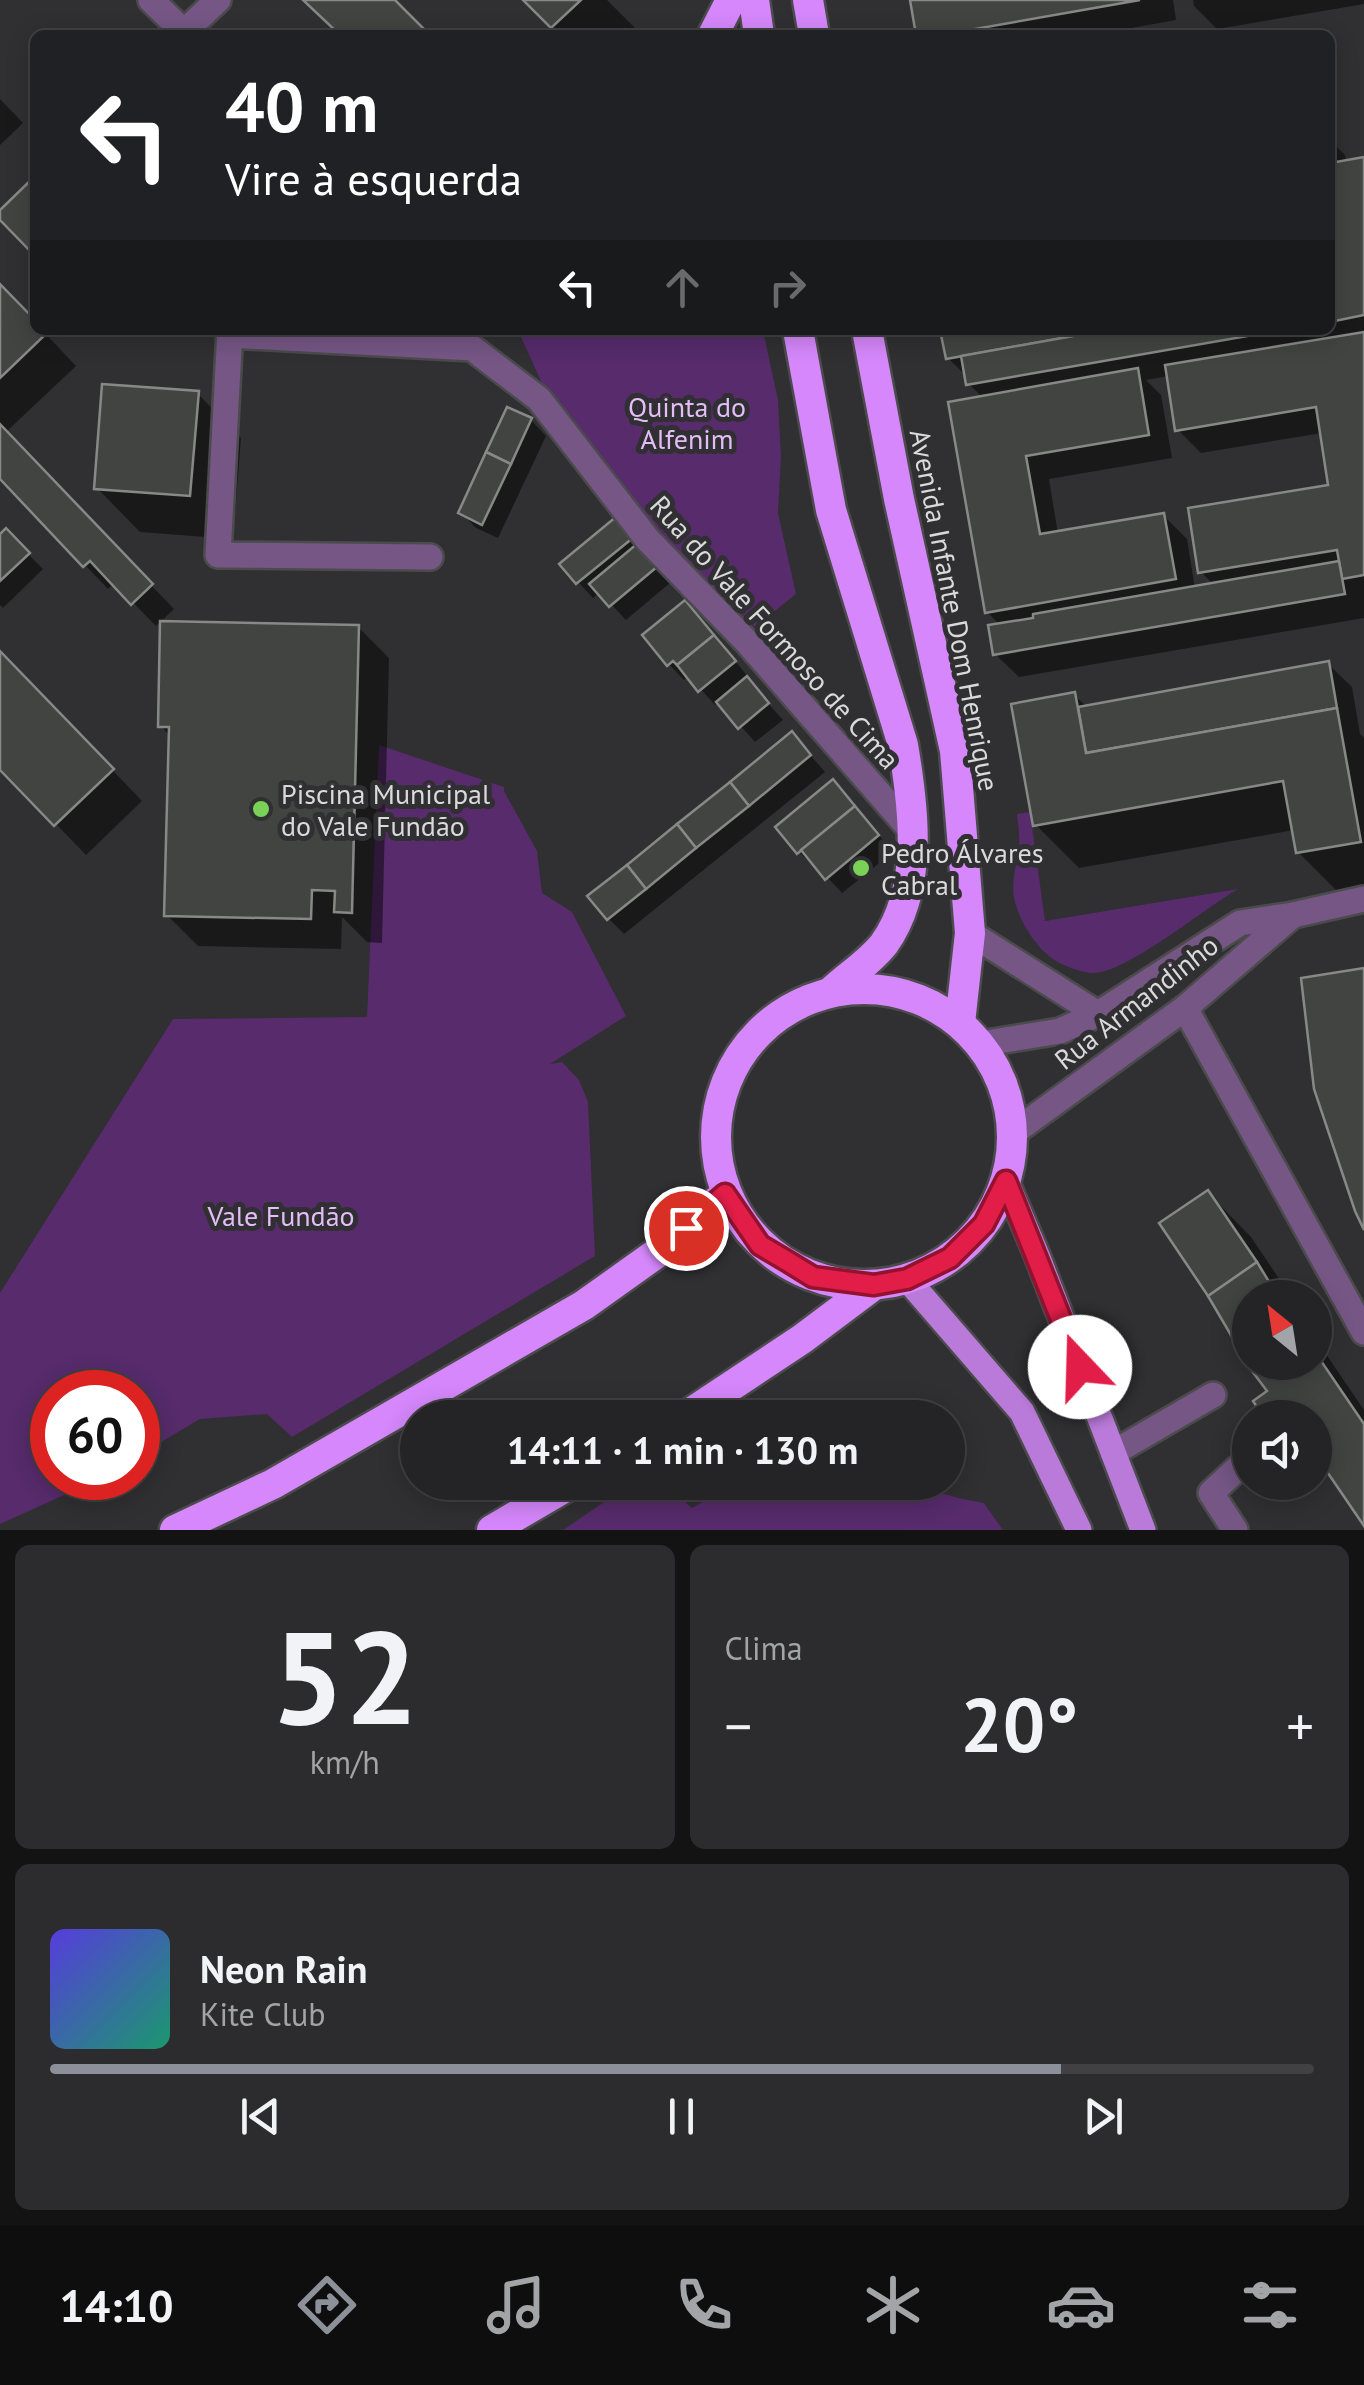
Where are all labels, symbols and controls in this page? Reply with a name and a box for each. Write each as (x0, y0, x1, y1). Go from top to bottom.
text: 40 m (225, 61, 378, 151)
icon: left (60, 70, 190, 200)
text: Vire à esquerda (225, 149, 522, 207)
icon: left (550, 260, 605, 315)
icon: ahead (655, 260, 710, 315)
icon: right (760, 260, 815, 315)
park label: Quinta do Alfenim (628, 388, 746, 457)
street label: Avenida Infante Dom Henrique (902, 426, 1008, 794)
street label: Rua do Vale Formoso de Cima (642, 487, 908, 777)
place label: Piscina Municipal do Vale Fundão (281, 775, 490, 844)
marker: Piscina Municipal do Vale Fundão (250, 798, 272, 820)
place label: Pedro Álvares Cabral (881, 834, 1044, 903)
marker: Pedro Álvares Cabral (850, 857, 872, 879)
street label: Rua Armandinho (1047, 926, 1225, 1078)
pin (644, 1186, 729, 1271)
park label: Vale Fundão (206, 1197, 355, 1234)
icon: arrive (659, 1201, 714, 1256)
north arrow (1232, 1280, 1332, 1380)
map controls (1232, 1280, 1332, 1500)
position arrow (1028, 1315, 1132, 1419)
speed limit sign: 60 (30, 1370, 160, 1500)
button: sound (1232, 1400, 1332, 1500)
text: 14:11 · 1 min · 130 m (507, 1425, 858, 1474)
text: 52 (271, 1592, 418, 1760)
text: Clima (725, 1627, 803, 1669)
text: 20° (960, 1676, 1078, 1773)
text: − (725, 1690, 752, 1761)
text: + (1286, 1690, 1314, 1761)
text: km/h (310, 1741, 380, 1783)
text: Neon Rain (200, 1944, 367, 1993)
text: Kite Club (200, 1993, 326, 2035)
icon: previous (233, 2089, 288, 2144)
icon: pause (654, 2089, 709, 2144)
icon: next (1076, 2089, 1131, 2144)
icon: directions (292, 2270, 362, 2340)
icon: music (481, 2270, 551, 2340)
icon: phone (669, 2270, 739, 2340)
icon: climate (858, 2270, 928, 2340)
icon: car (1046, 2270, 1116, 2340)
icon: filters (1235, 2270, 1305, 2340)
text: 14:10 (59, 2276, 173, 2334)

